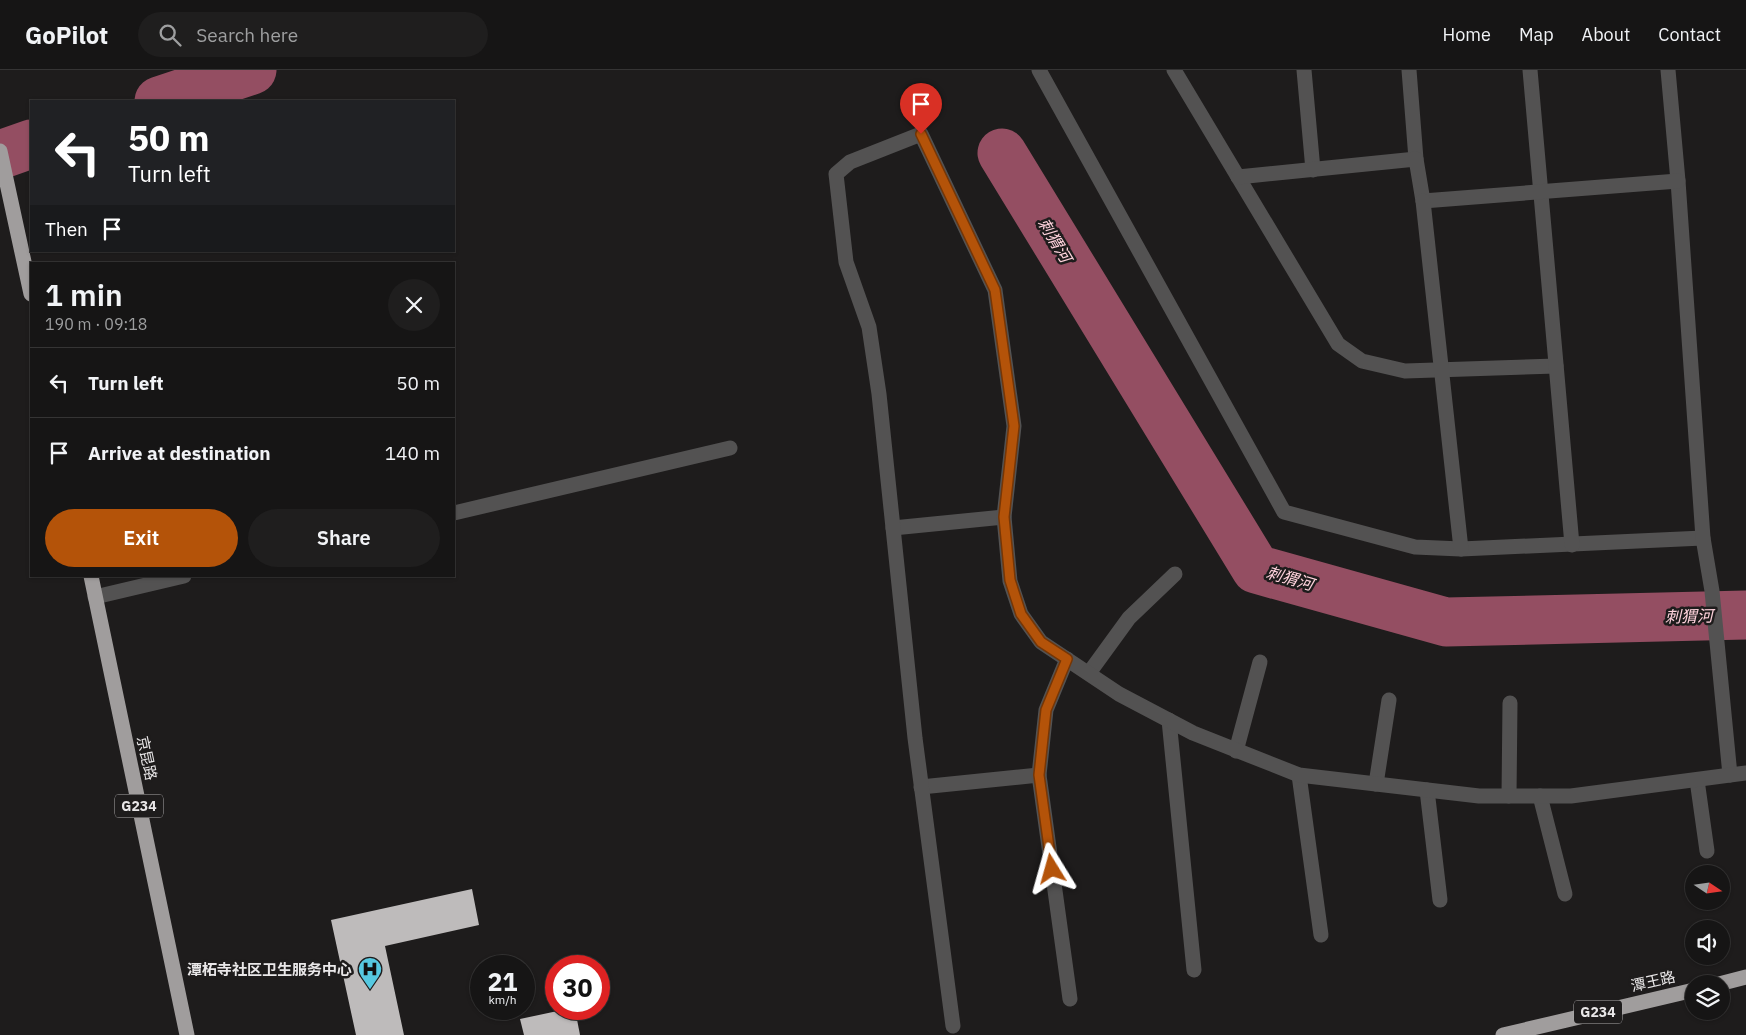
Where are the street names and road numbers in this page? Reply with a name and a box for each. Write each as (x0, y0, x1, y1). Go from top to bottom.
street label: 京昆路 (133, 734, 161, 782)
road number: G234 (115, 794, 163, 818)
street label: 潭王路 (1629, 967, 1677, 995)
road number: G234 (1574, 1000, 1622, 1024)

